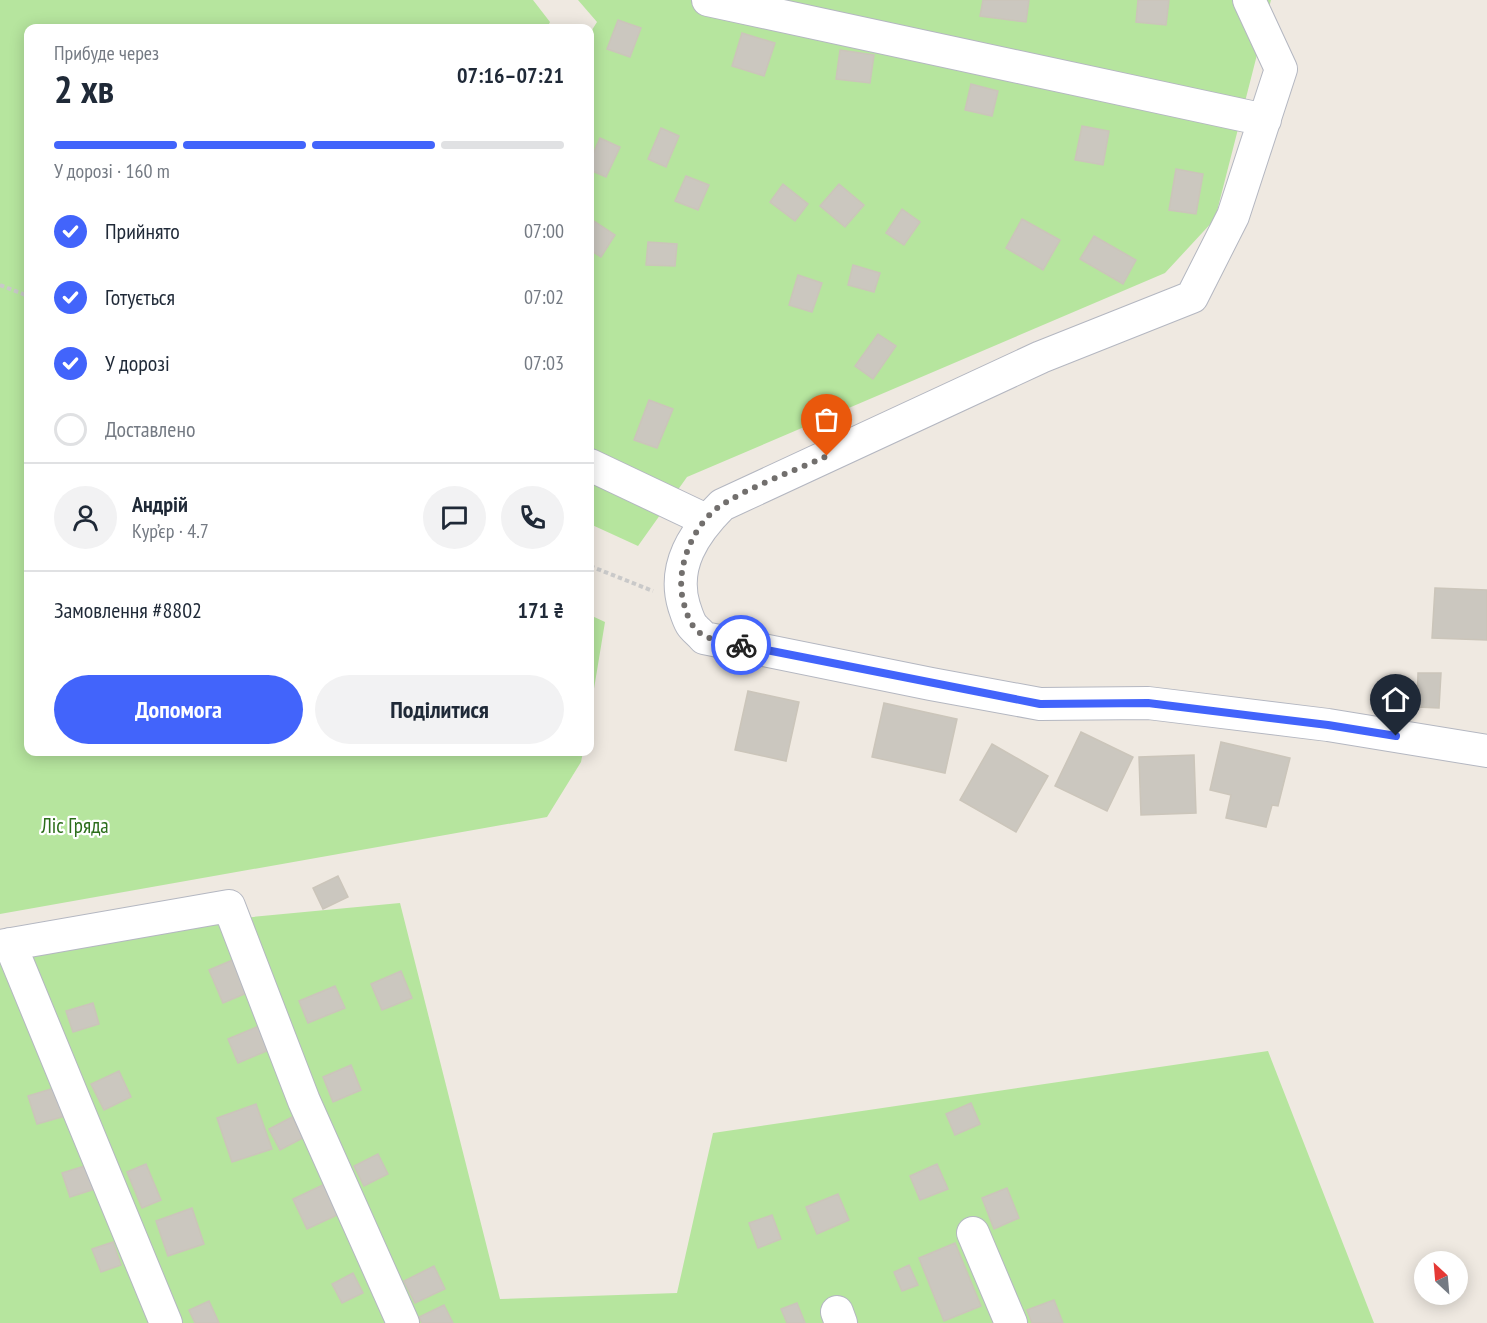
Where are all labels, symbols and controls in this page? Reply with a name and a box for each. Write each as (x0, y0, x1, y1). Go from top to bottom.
text: Прибуде через (54, 40, 159, 66)
text: 07:16–07:21 (457, 61, 564, 89)
text: 2 хв (54, 63, 114, 114)
text: У дорозі · 160 m (54, 158, 170, 184)
icon: check (54, 215, 87, 248)
text: Прийнято (105, 217, 180, 245)
text: 07:00 (524, 218, 564, 244)
icon: check (54, 281, 87, 314)
text: Готується (105, 283, 175, 311)
text: 07:02 (524, 284, 564, 310)
icon: check (54, 347, 87, 380)
text: У дорозі (105, 349, 170, 377)
text: 07:03 (524, 350, 564, 376)
pin (801, 394, 852, 456)
icon: bag (810, 403, 843, 436)
text: Доставлено (105, 415, 195, 443)
button: person (54, 486, 117, 549)
button: chat (423, 486, 486, 549)
button: phone (501, 486, 564, 549)
text: Андрій (132, 490, 188, 518)
text: Кур’єр · 4.7 (132, 518, 209, 544)
text: Замовлення #8802 (54, 596, 202, 624)
text: 171 ₴ (517, 596, 564, 624)
courier (711, 615, 771, 675)
icon: bike (725, 629, 758, 662)
pin (1370, 674, 1421, 736)
button: Допомога (54, 675, 303, 744)
button: Поділитися (315, 675, 564, 744)
icon: home (1379, 683, 1412, 716)
park label: Ліс Гряда (40, 812, 109, 839)
north arrow (1414, 1251, 1468, 1305)
map controls (1414, 1251, 1468, 1305)

